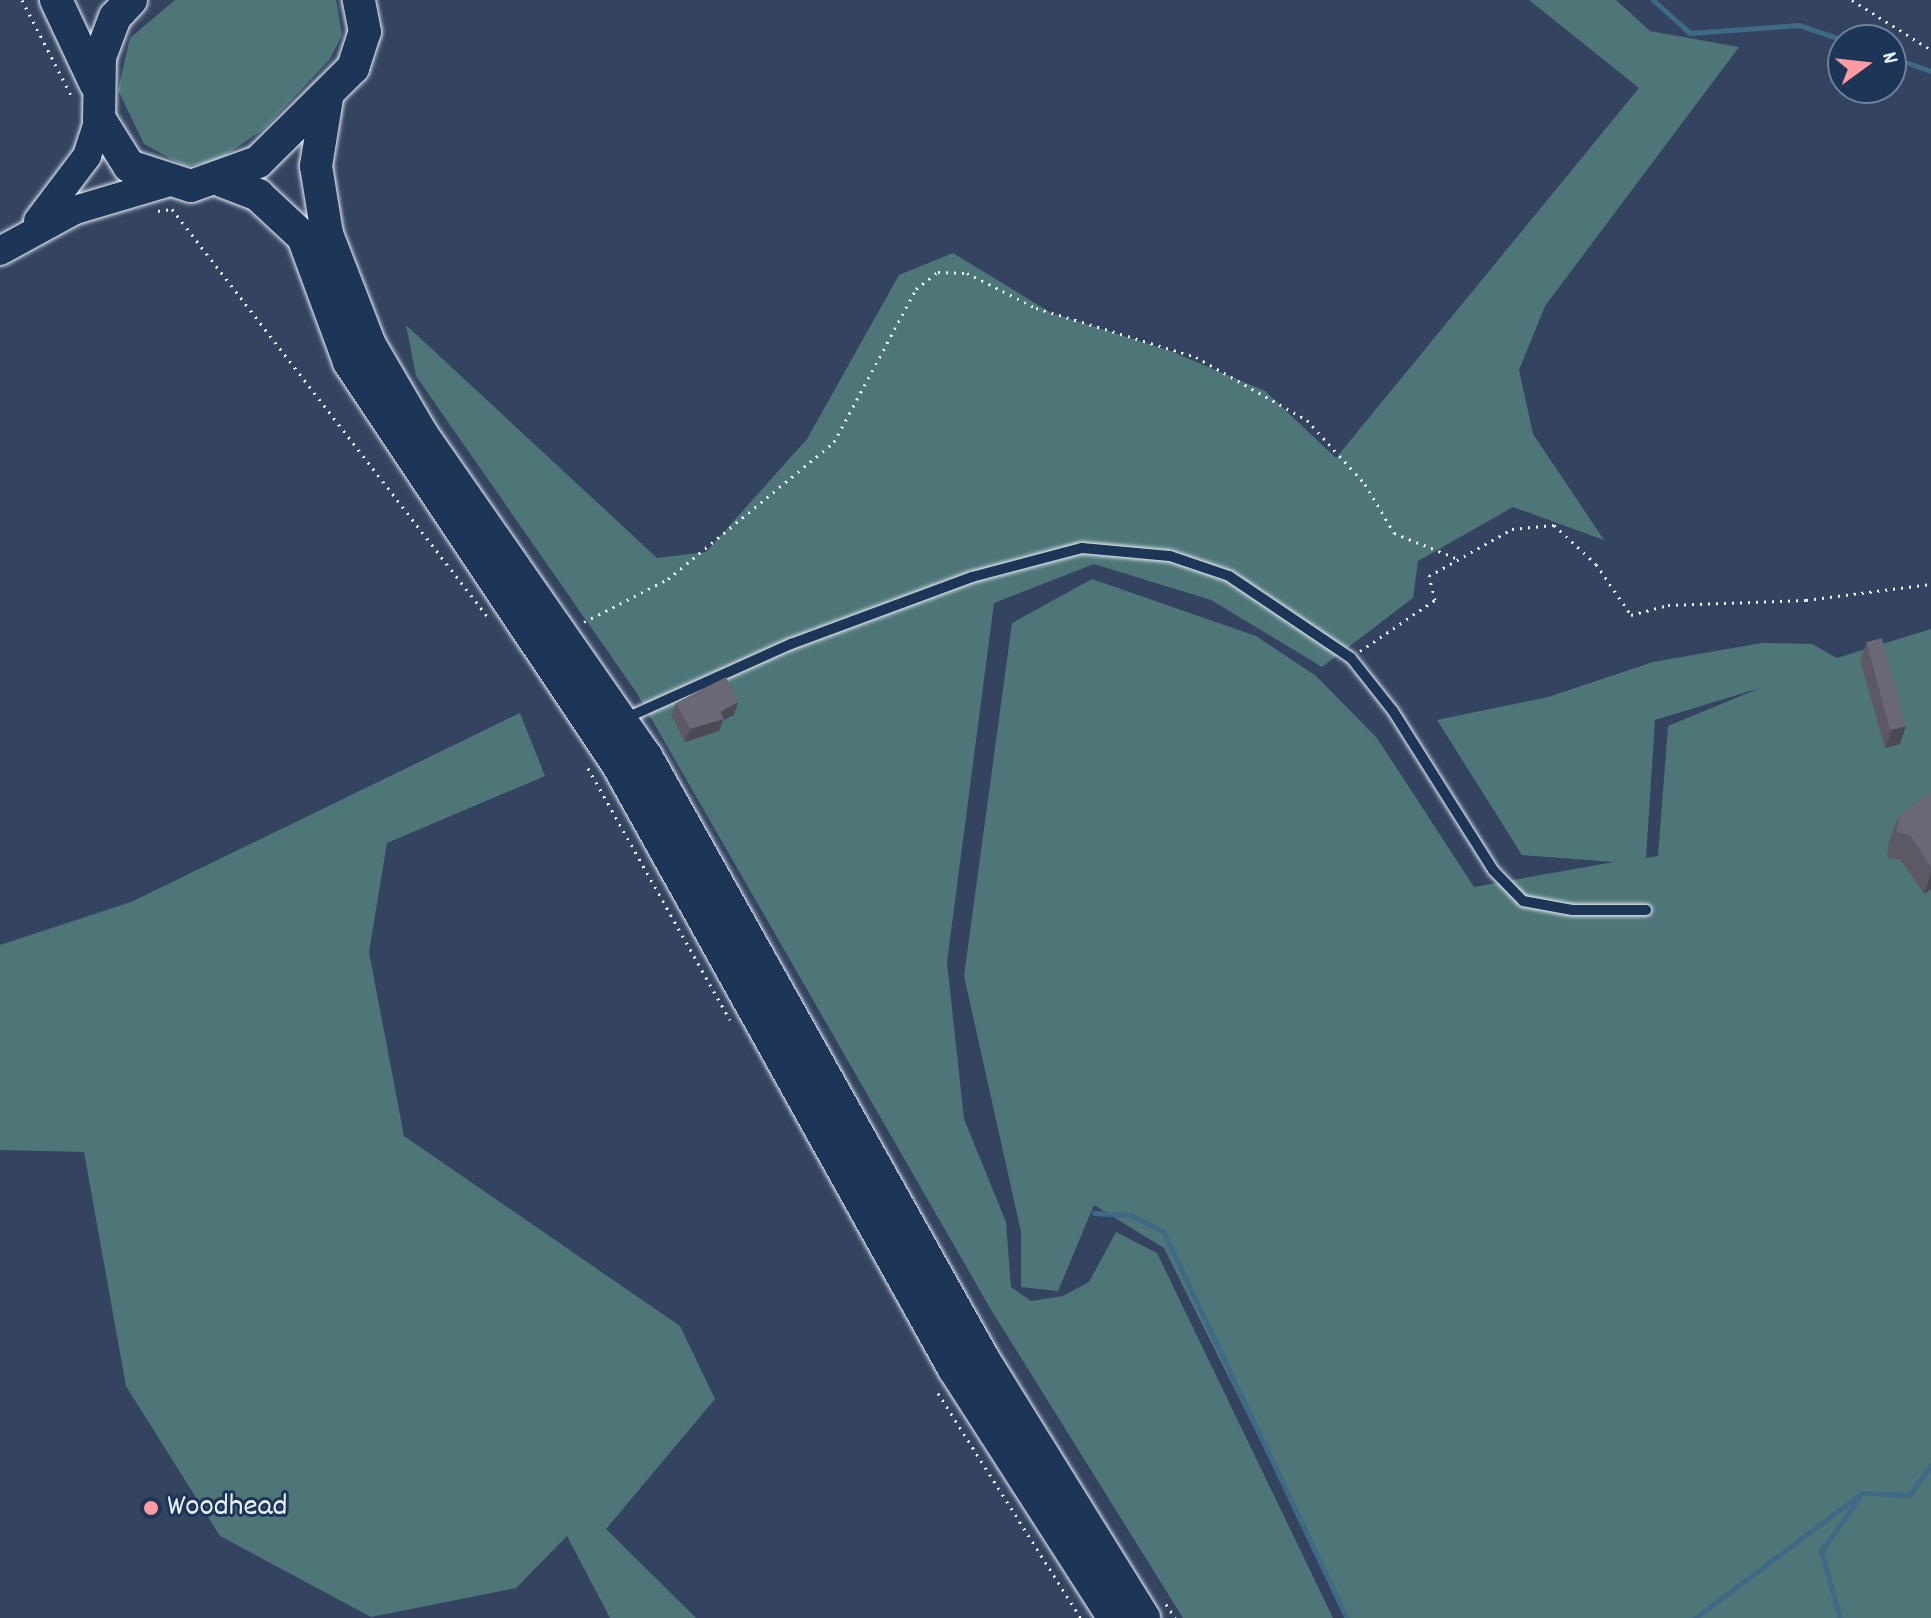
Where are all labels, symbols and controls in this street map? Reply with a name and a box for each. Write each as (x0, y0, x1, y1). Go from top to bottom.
north arrow (1827, 24, 1907, 104)
text: N (1872, 49, 1905, 67)
place label: Woodhead (167, 1489, 288, 1527)
marker: Woodhead (142, 1499, 160, 1517)

